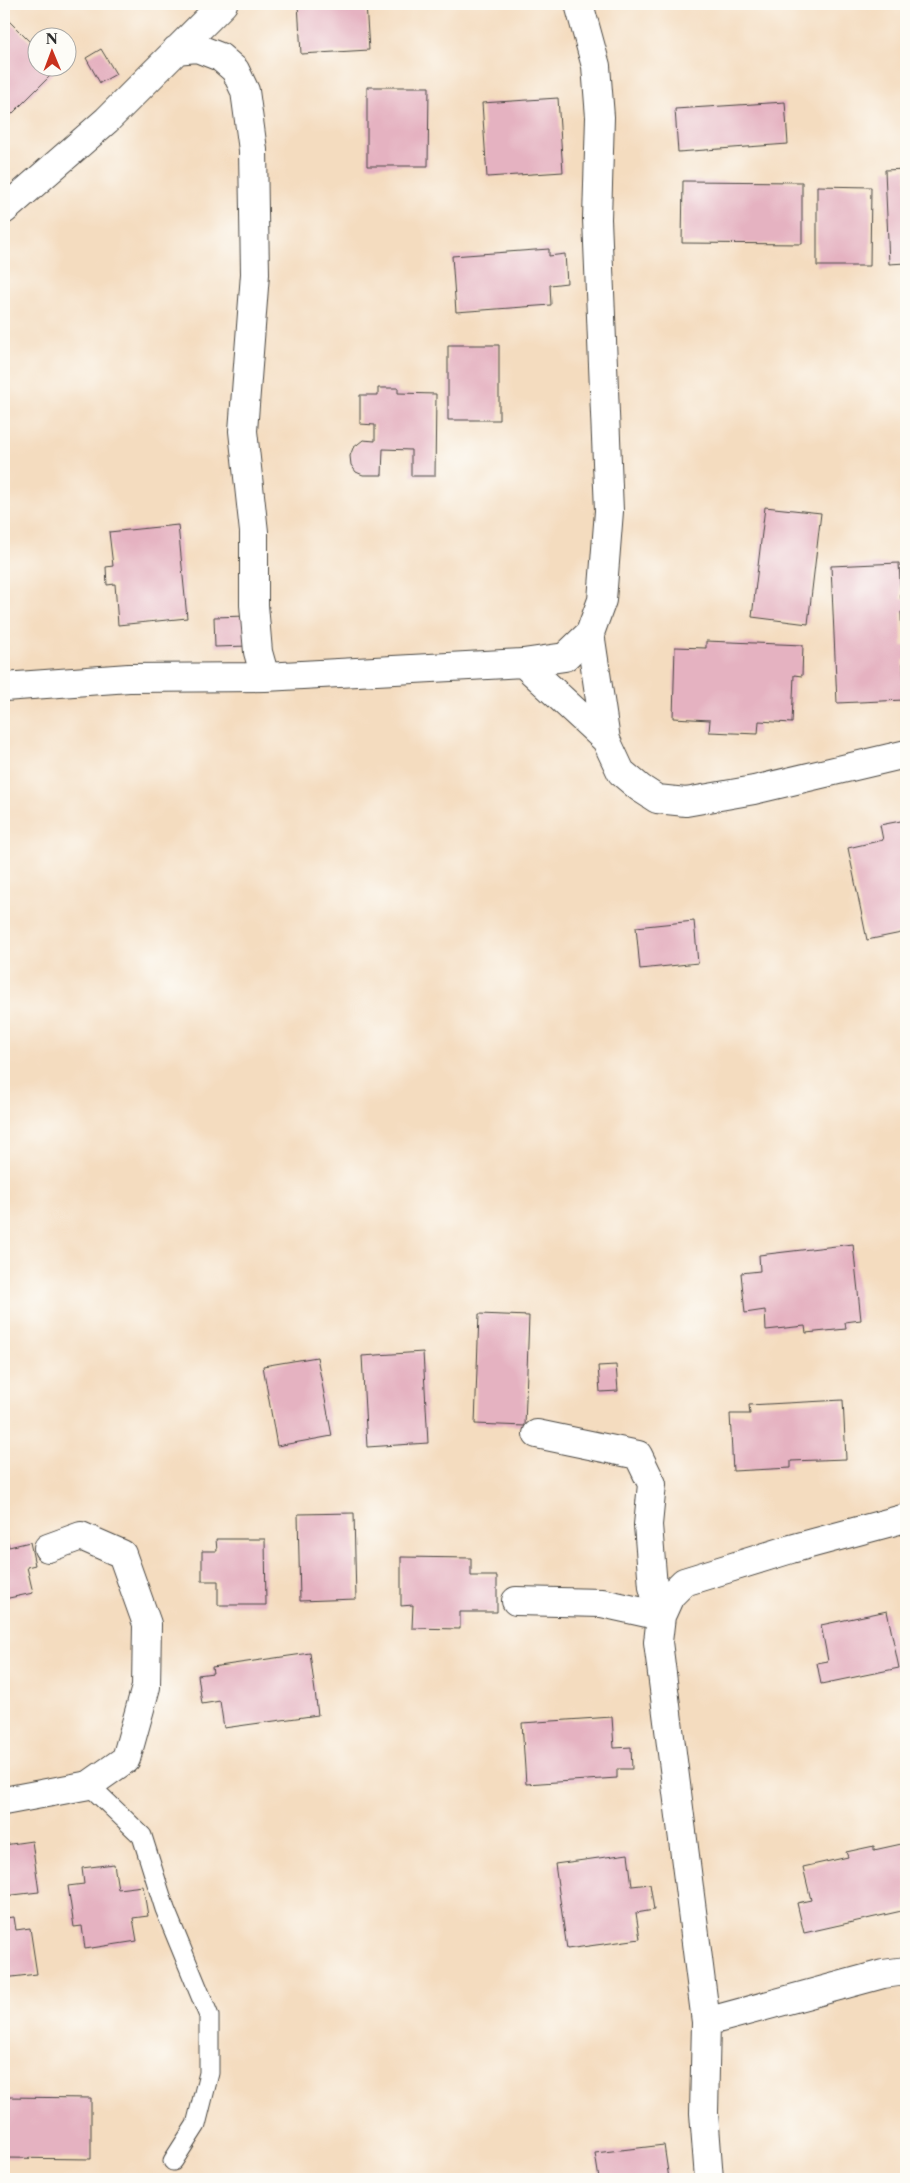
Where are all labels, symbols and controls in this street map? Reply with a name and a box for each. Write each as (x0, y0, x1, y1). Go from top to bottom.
north arrow (28, 28, 78, 78)
text: N (46, 30, 58, 48)

